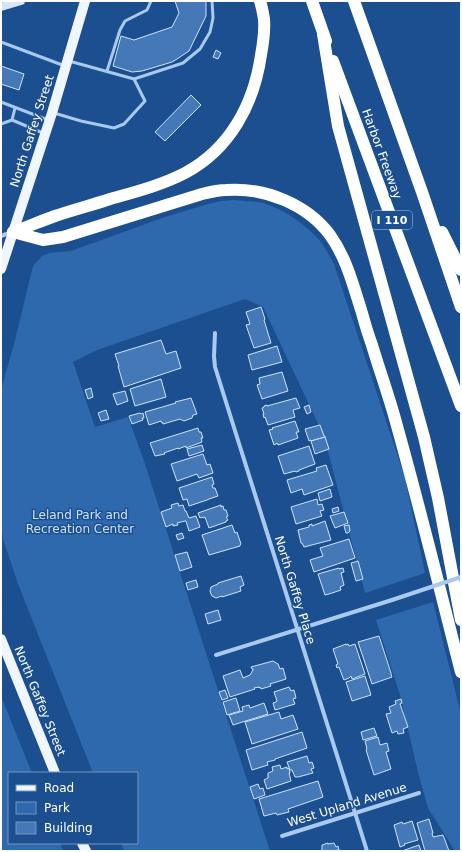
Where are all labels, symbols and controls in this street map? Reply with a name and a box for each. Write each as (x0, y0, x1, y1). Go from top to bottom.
street label: North Gaffey Street (7, 73, 57, 189)
street label: Harbor Freeway (359, 107, 405, 201)
road number: I 110 (372, 211, 412, 229)
park label: Leland Park and Recreation Center (26, 508, 134, 536)
street label: North Gaffey Place (272, 534, 318, 646)
street label: North Gaffey Street (12, 644, 69, 758)
legend (8, 772, 138, 844)
street label: West Upland Avenue (286, 780, 408, 830)
text: Road (44, 781, 74, 795)
text: Park (44, 801, 70, 815)
text: Building (44, 821, 93, 835)

